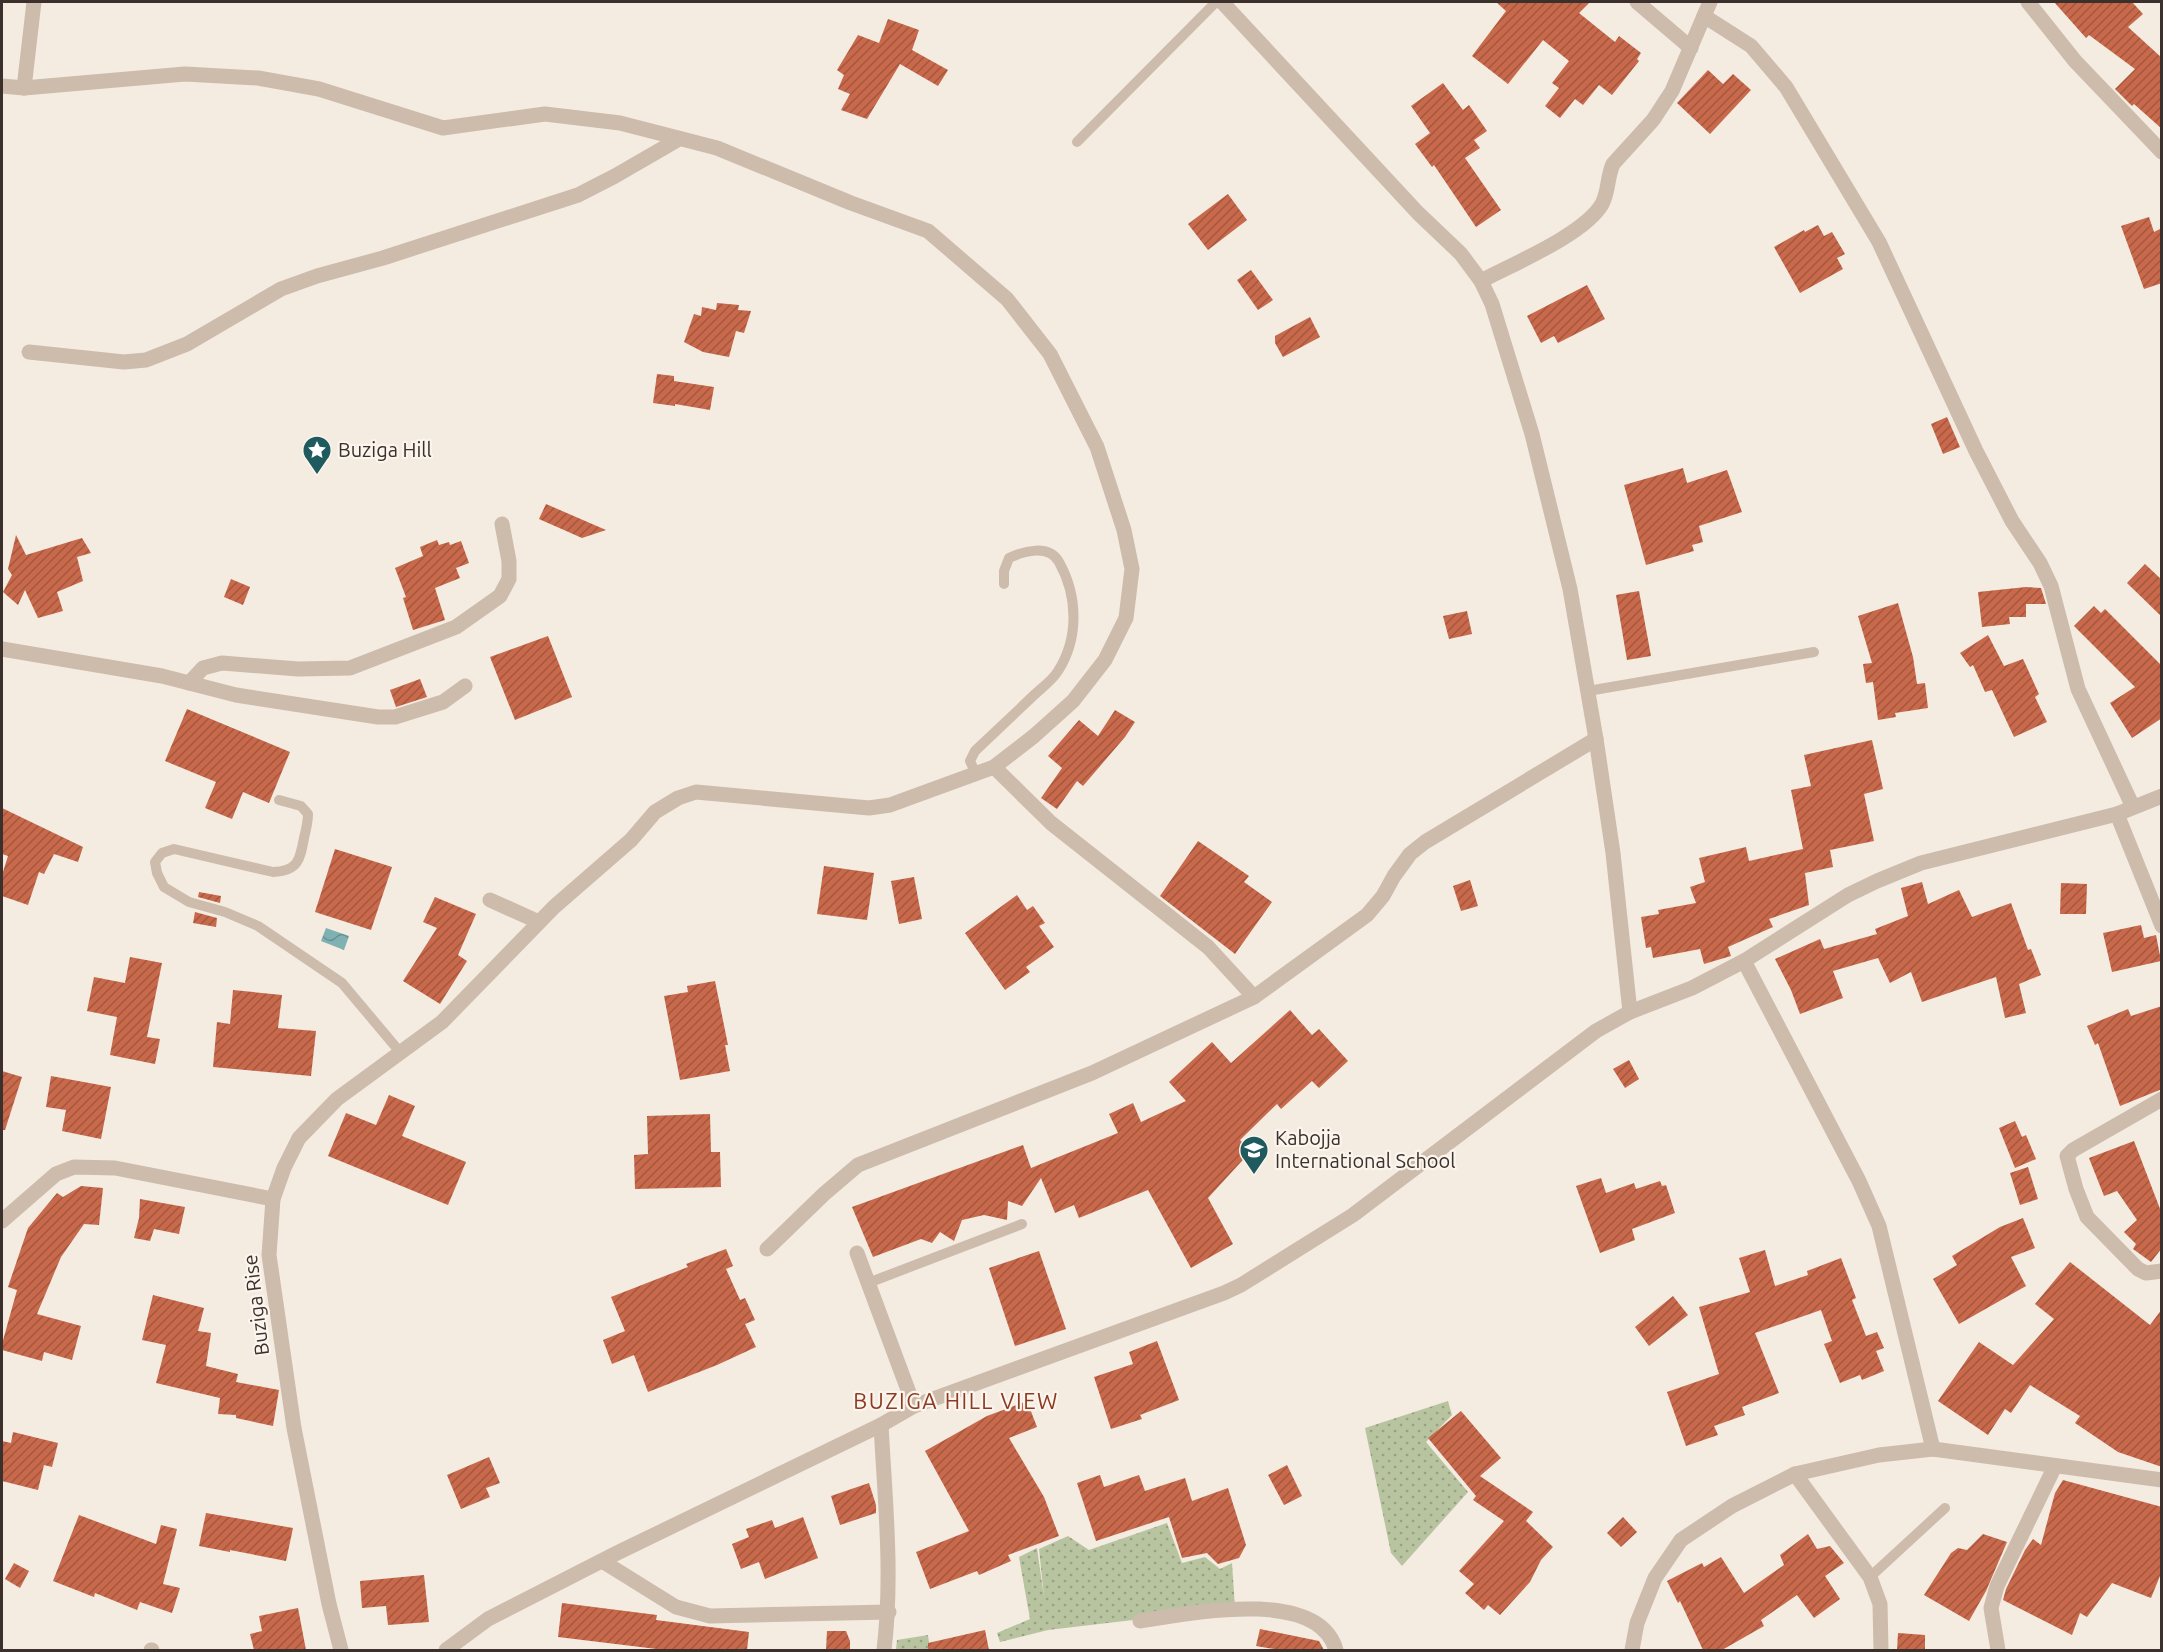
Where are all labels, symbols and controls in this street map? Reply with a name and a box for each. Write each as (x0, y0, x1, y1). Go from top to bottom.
place icon: Buziga Hill (301, 434, 333, 476)
place label: Buziga Hill (338, 438, 432, 461)
place label: Kabojja International School (1275, 1126, 1455, 1172)
school or university icon: Kabojja International School (1238, 1134, 1270, 1176)
street label: Buziga Rise (238, 1253, 273, 1357)
district label: BUZIGA HILL VIEW (853, 1388, 1059, 1413)

